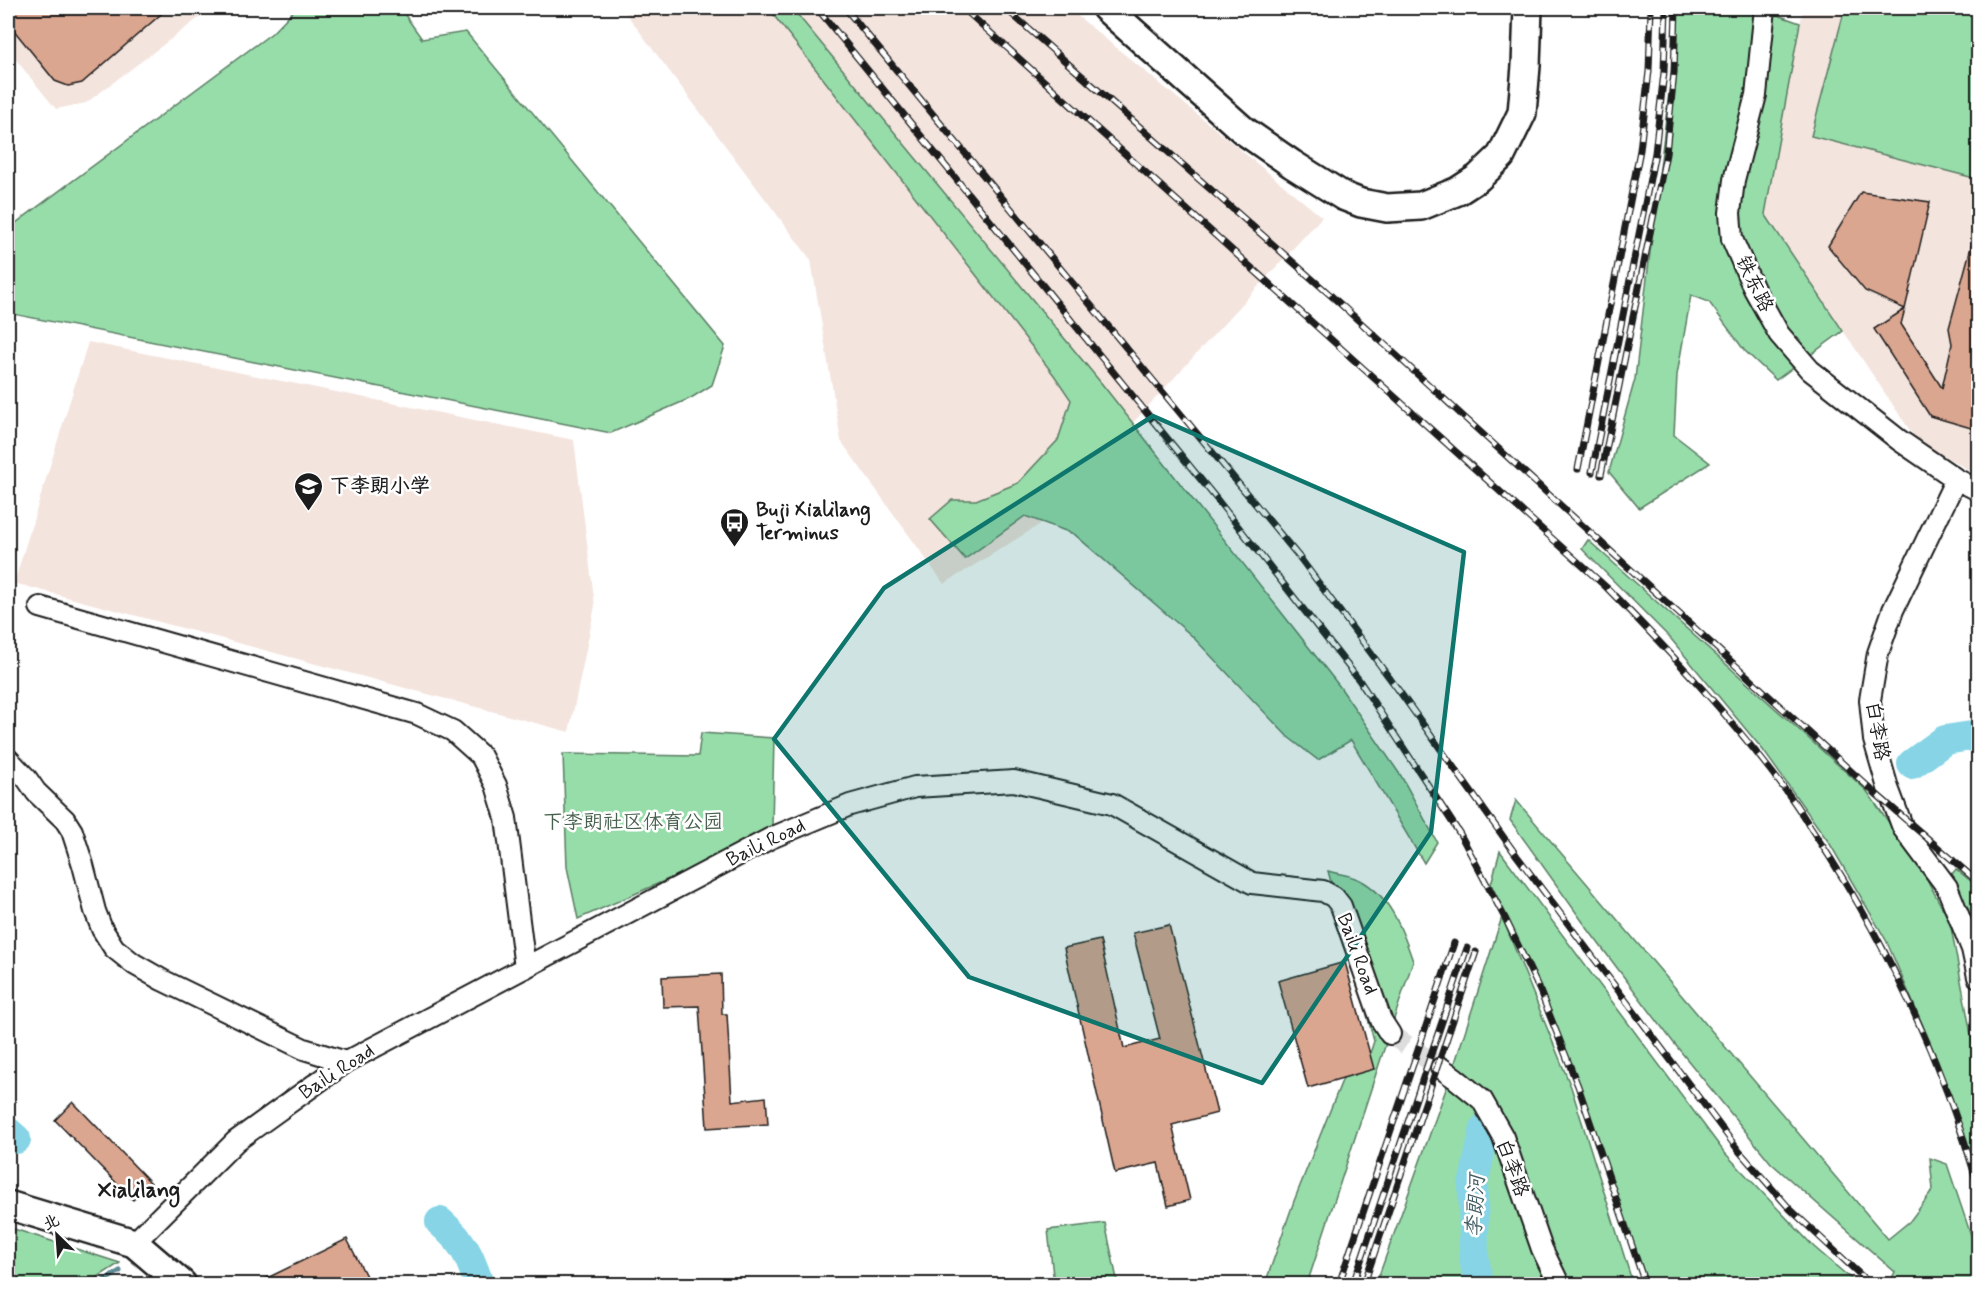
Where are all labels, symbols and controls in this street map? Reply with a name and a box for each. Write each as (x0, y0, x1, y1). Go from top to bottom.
street label: 铁东路 (1729, 251, 1780, 318)
school or university icon: 下李朗小学 (293, 470, 325, 512)
place label: 下李朗小学 (330, 473, 430, 500)
place label: Buji Xialilang Terminus (756, 497, 871, 547)
bus stop icon: Buji Xialilang Terminus (719, 506, 751, 548)
street label: 白李路 (1859, 699, 1895, 764)
park label: 下李朗社区体育公园 (543, 809, 723, 836)
street label: Baili Road (722, 812, 810, 874)
street label: Baili Road (1330, 910, 1384, 998)
street label: Baili Road (294, 1038, 380, 1106)
street label: 白李路 (1489, 1135, 1535, 1202)
water label: 李朗河 (1460, 1171, 1492, 1238)
district label: Xialilang (98, 1177, 180, 1208)
north arrow (27, 1205, 87, 1265)
text: 北 (40, 1210, 63, 1236)

